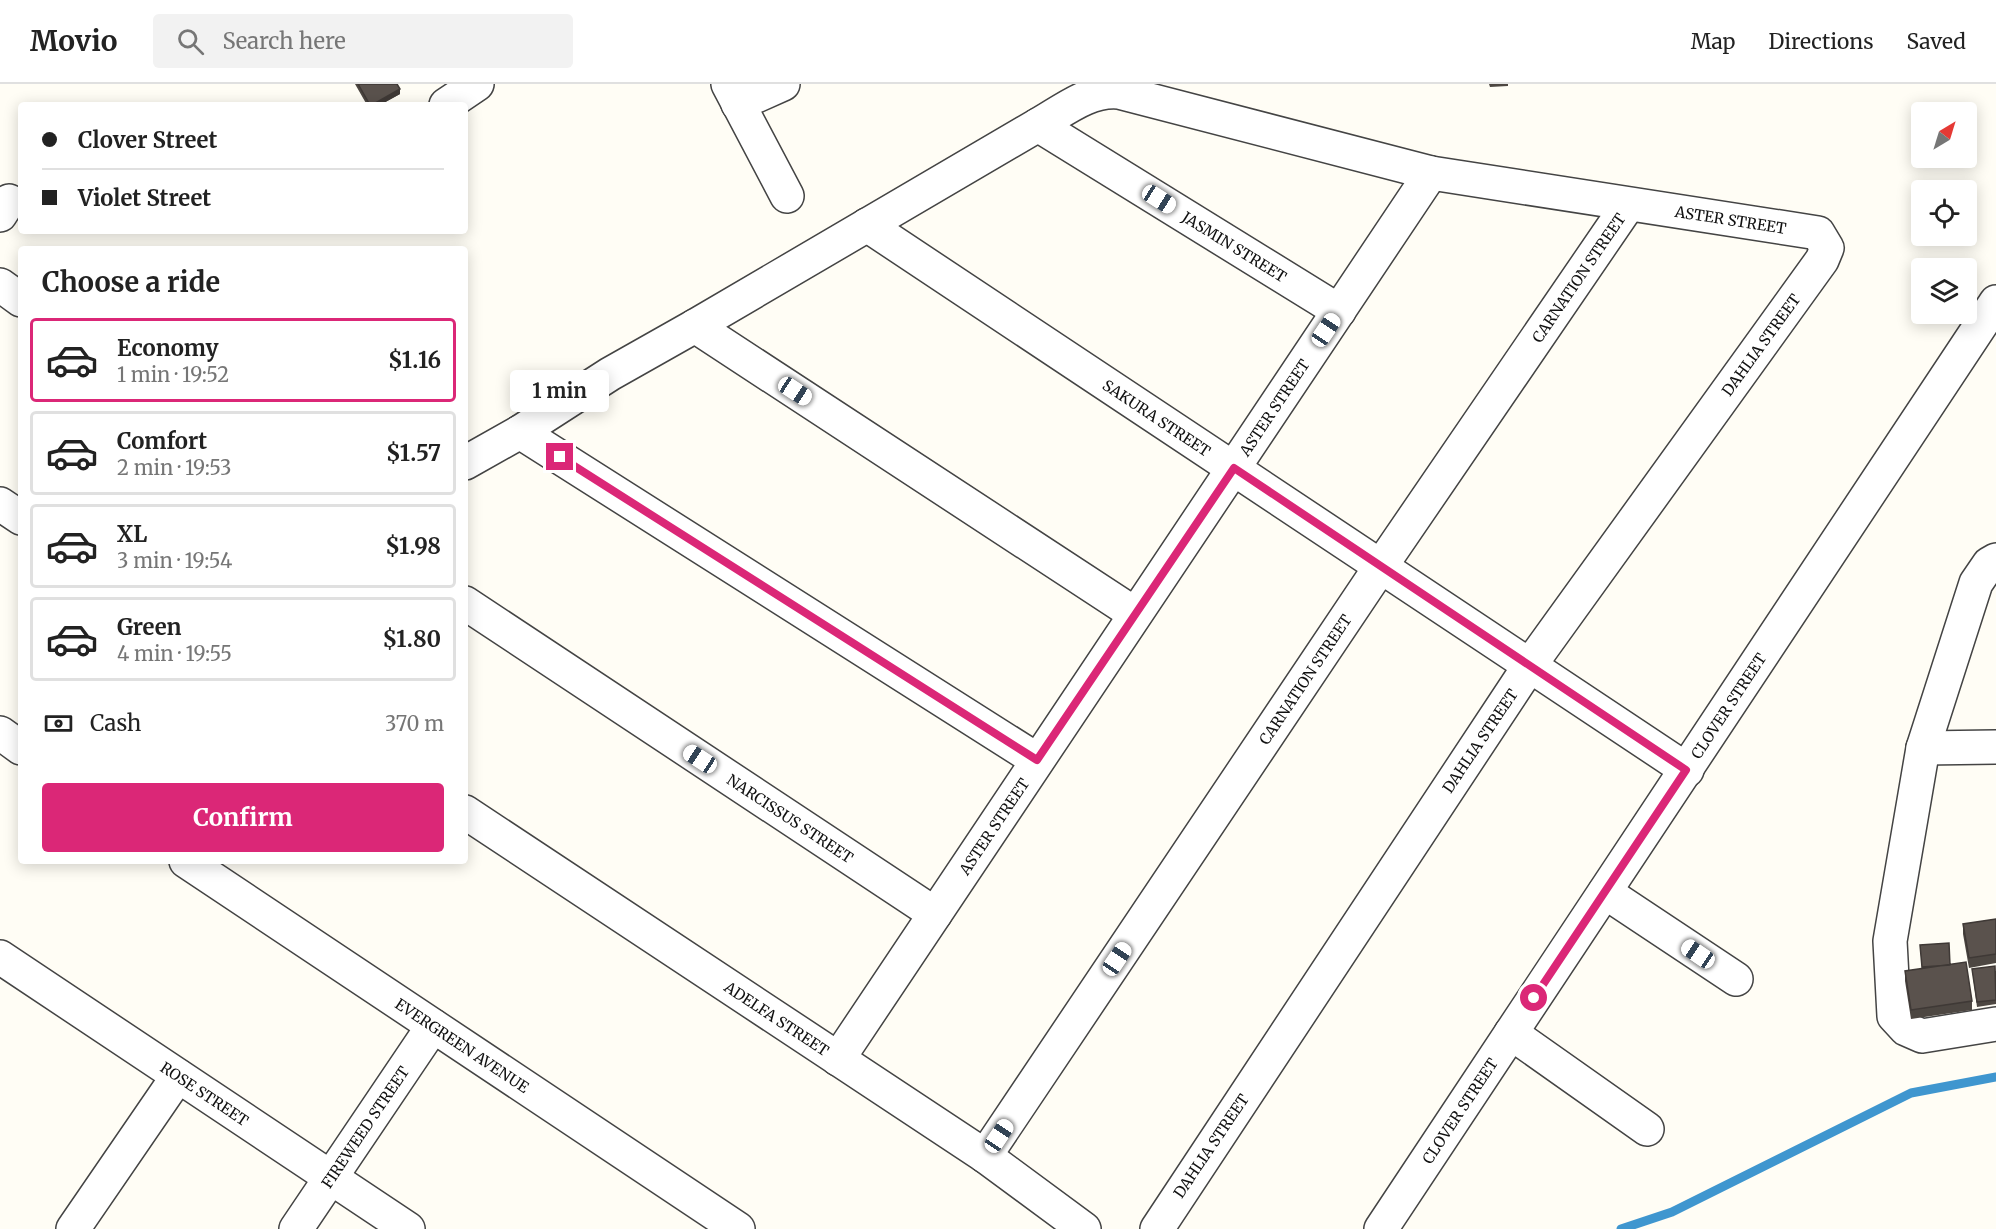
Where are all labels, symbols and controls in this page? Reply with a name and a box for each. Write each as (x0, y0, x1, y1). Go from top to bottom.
search box (153, 14, 573, 68)
text: Movio (30, 23, 117, 59)
icon: search (174, 25, 207, 58)
text: Search here (222, 27, 346, 55)
text: Map (1691, 28, 1735, 55)
text: Directions (1768, 28, 1873, 55)
text: Saved (1906, 28, 1966, 55)
north arrow (1911, 102, 1977, 168)
map controls (1911, 102, 1977, 324)
text: Clover Street (78, 126, 217, 154)
button: locate (1911, 180, 1977, 246)
car (1139, 182, 1179, 216)
text: Violet Street (78, 184, 211, 212)
street label: ASTER STREET (1673, 201, 1788, 238)
street label: JASMIN STREET (1178, 206, 1291, 286)
street label: CARNATION STREET (1527, 209, 1630, 346)
button: layers (1911, 258, 1977, 324)
text: Choose a ride (42, 265, 220, 299)
street label: DAHLIA STREET (1718, 290, 1805, 400)
car (1308, 310, 1344, 350)
icon: car (45, 333, 99, 387)
text: Economy (117, 334, 218, 362)
text: $1.16 (388, 346, 441, 374)
street label: ASTER STREET (1234, 355, 1314, 460)
text: 1 min · 19:52 (117, 362, 229, 387)
callout: 1 min (510, 370, 610, 412)
car (775, 374, 815, 408)
street label: SAKURA STREET (1099, 375, 1215, 461)
text: 1 min (532, 378, 587, 403)
icon: car (45, 426, 99, 480)
text: Comfort (117, 427, 207, 455)
text: $1.57 (386, 439, 441, 467)
route end (546, 443, 573, 470)
text: 2 min · 19:53 (117, 455, 231, 480)
icon: car (45, 519, 99, 573)
text: XL (117, 520, 147, 548)
text: $1.98 (385, 532, 441, 560)
text: 3 min · 19:54 (117, 548, 232, 573)
street label: CARNATION STREET (1254, 610, 1356, 748)
icon: car (45, 612, 99, 666)
text: Green (117, 613, 181, 641)
text: $1.80 (383, 625, 441, 653)
text: 4 min · 19:55 (117, 641, 232, 666)
street label: CLOVER STREET (1686, 649, 1770, 762)
street label: DAHLIA STREET (1438, 685, 1522, 797)
icon: cash (42, 707, 75, 740)
text: Cash (90, 709, 141, 737)
text: 370 m (385, 711, 444, 736)
car (680, 742, 720, 776)
street label: NARCISSUS STREET (724, 770, 857, 867)
street label: ASTER STREET (954, 774, 1033, 879)
button: Confirm (42, 783, 444, 852)
car (1678, 936, 1718, 972)
car (1099, 939, 1135, 979)
street label: ADELFA STREET (720, 976, 833, 1060)
route start (1520, 984, 1547, 1011)
street label: EVERGREEN AVENUE (392, 994, 533, 1097)
street label: CLOVER STREET (1418, 1054, 1502, 1167)
street label: ROSE STREET (157, 1057, 253, 1130)
street label: FIREWEED STREET (317, 1062, 413, 1192)
street label: DAHLIA STREET (1169, 1090, 1253, 1202)
car (981, 1116, 1017, 1156)

